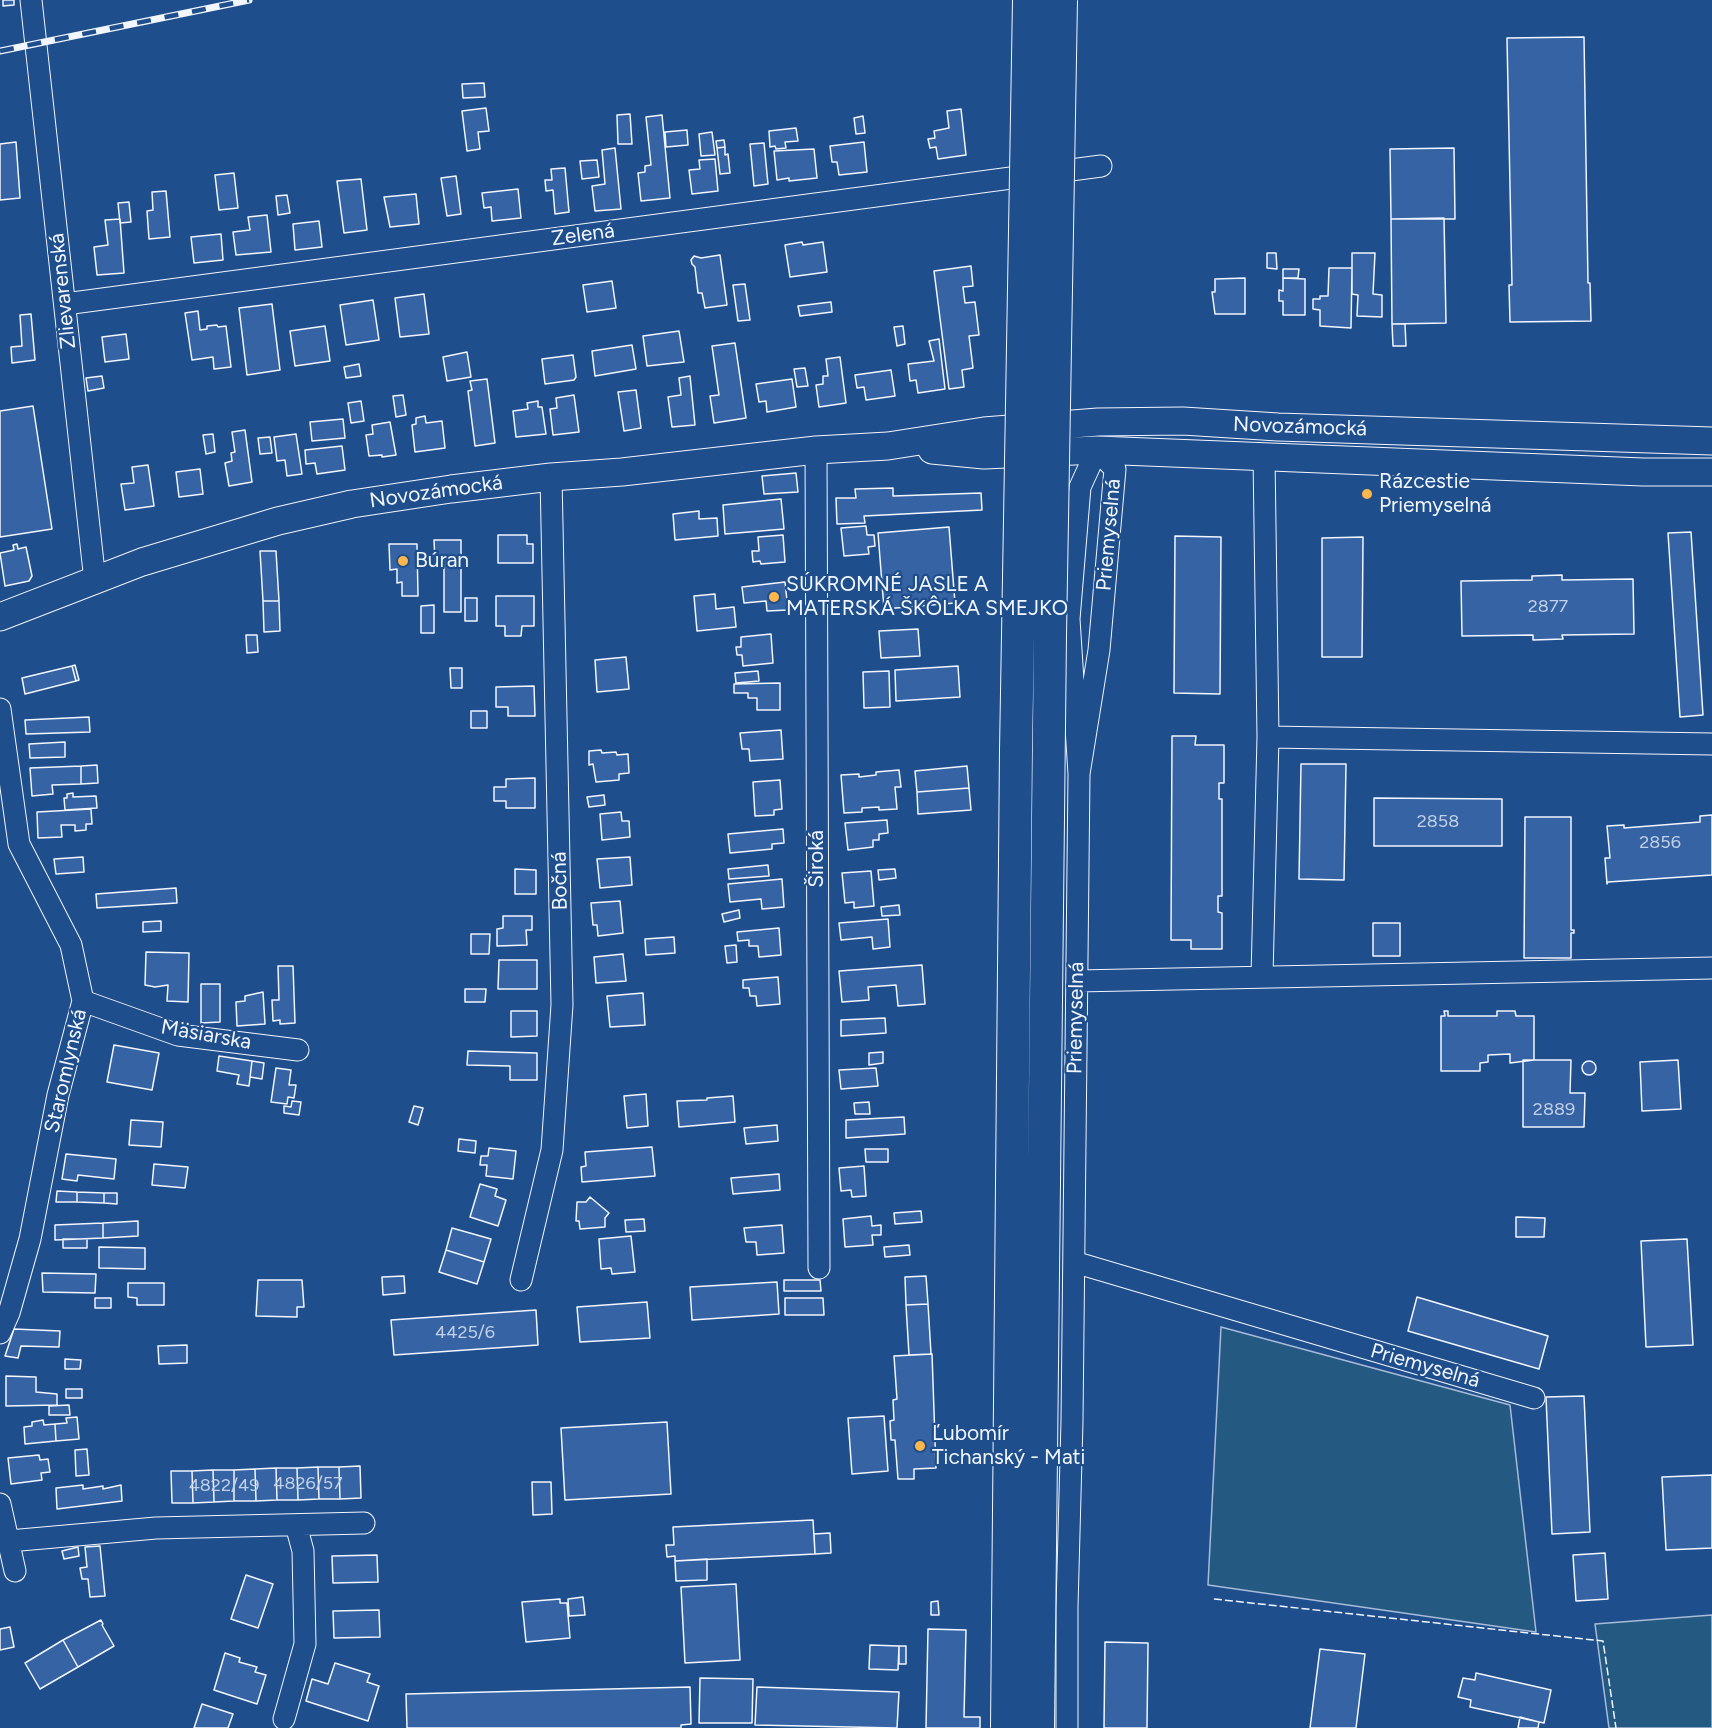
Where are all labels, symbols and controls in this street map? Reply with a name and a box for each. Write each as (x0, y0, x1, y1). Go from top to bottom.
street label: Zelená (550, 218, 616, 252)
street label: Zlievarenská (44, 232, 82, 350)
street label: Novozámocká (1233, 412, 1367, 442)
place label: Rázcestie Priemyselná (1379, 469, 1492, 519)
street label: Novozámocká (368, 470, 504, 514)
street label: Priemyselná (1092, 478, 1126, 592)
marker: Rázcestie Priemyselná (1360, 487, 1374, 501)
place label: Búran (415, 548, 469, 574)
marker: Búran (396, 554, 410, 568)
place label: SÚKROMNÉ JASLE A MATERSKÁ ŠKÔLKA SMEJKO (786, 572, 1068, 622)
marker: SÚKROMNÉ JASLE A MATERSKÁ ŠKÔLKA SMEJKO (767, 590, 781, 604)
house number: 2877 (1528, 596, 1568, 618)
house number: 2858 (1417, 811, 1459, 833)
street label: Široká (804, 830, 830, 888)
house number: 2856 (1639, 832, 1681, 854)
street label: Bočná (547, 851, 573, 911)
street label: Priemyselná (1062, 962, 1090, 1074)
street label: Staromlynská (39, 1007, 93, 1135)
street label: Mäsiarska (159, 1015, 253, 1055)
house number: 2889 (1533, 1099, 1575, 1121)
house number: 4425/6 (435, 1322, 495, 1344)
street label: Priemyselná (1367, 1338, 1483, 1394)
place label: Ľubomír Tichanský - Mati (932, 1421, 1085, 1471)
marker: Ľubomír Tichanský - Mati (913, 1439, 927, 1453)
house number: 4826/57 (273, 1473, 343, 1495)
house number: 4822/49 (189, 1475, 259, 1497)

